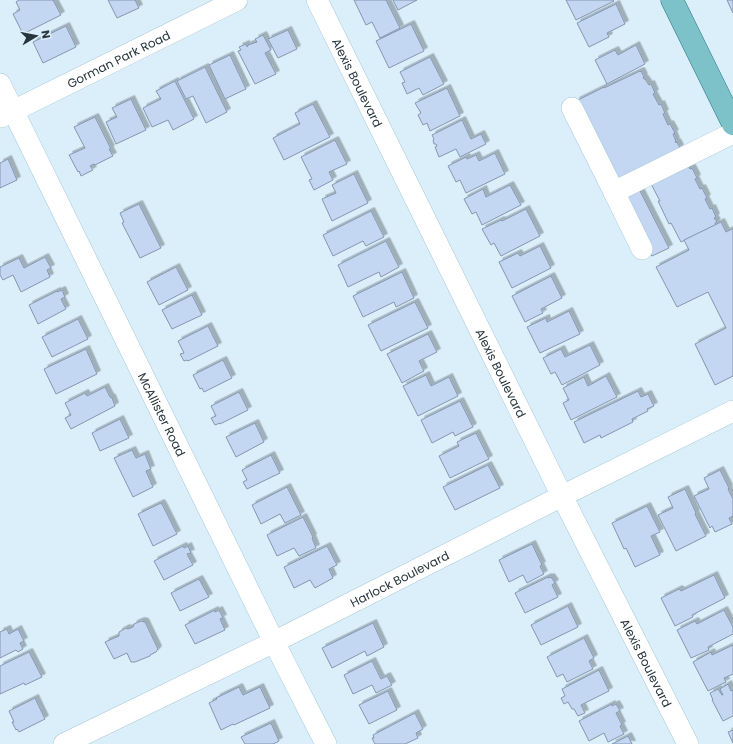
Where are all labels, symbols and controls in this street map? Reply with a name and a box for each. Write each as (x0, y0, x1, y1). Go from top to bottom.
north arrow (16, 16, 56, 56)
street label: Gorman Park Road (64, 26, 173, 92)
text: N (37, 29, 54, 40)
street label: Alexis Boulevard (329, 35, 387, 130)
street label: Alexis Boulevard (472, 326, 530, 420)
street label: McAllister Road (134, 369, 190, 459)
street label: Harlock Boulevard (347, 546, 452, 611)
street label: Alexis Boulevard (617, 615, 676, 710)

